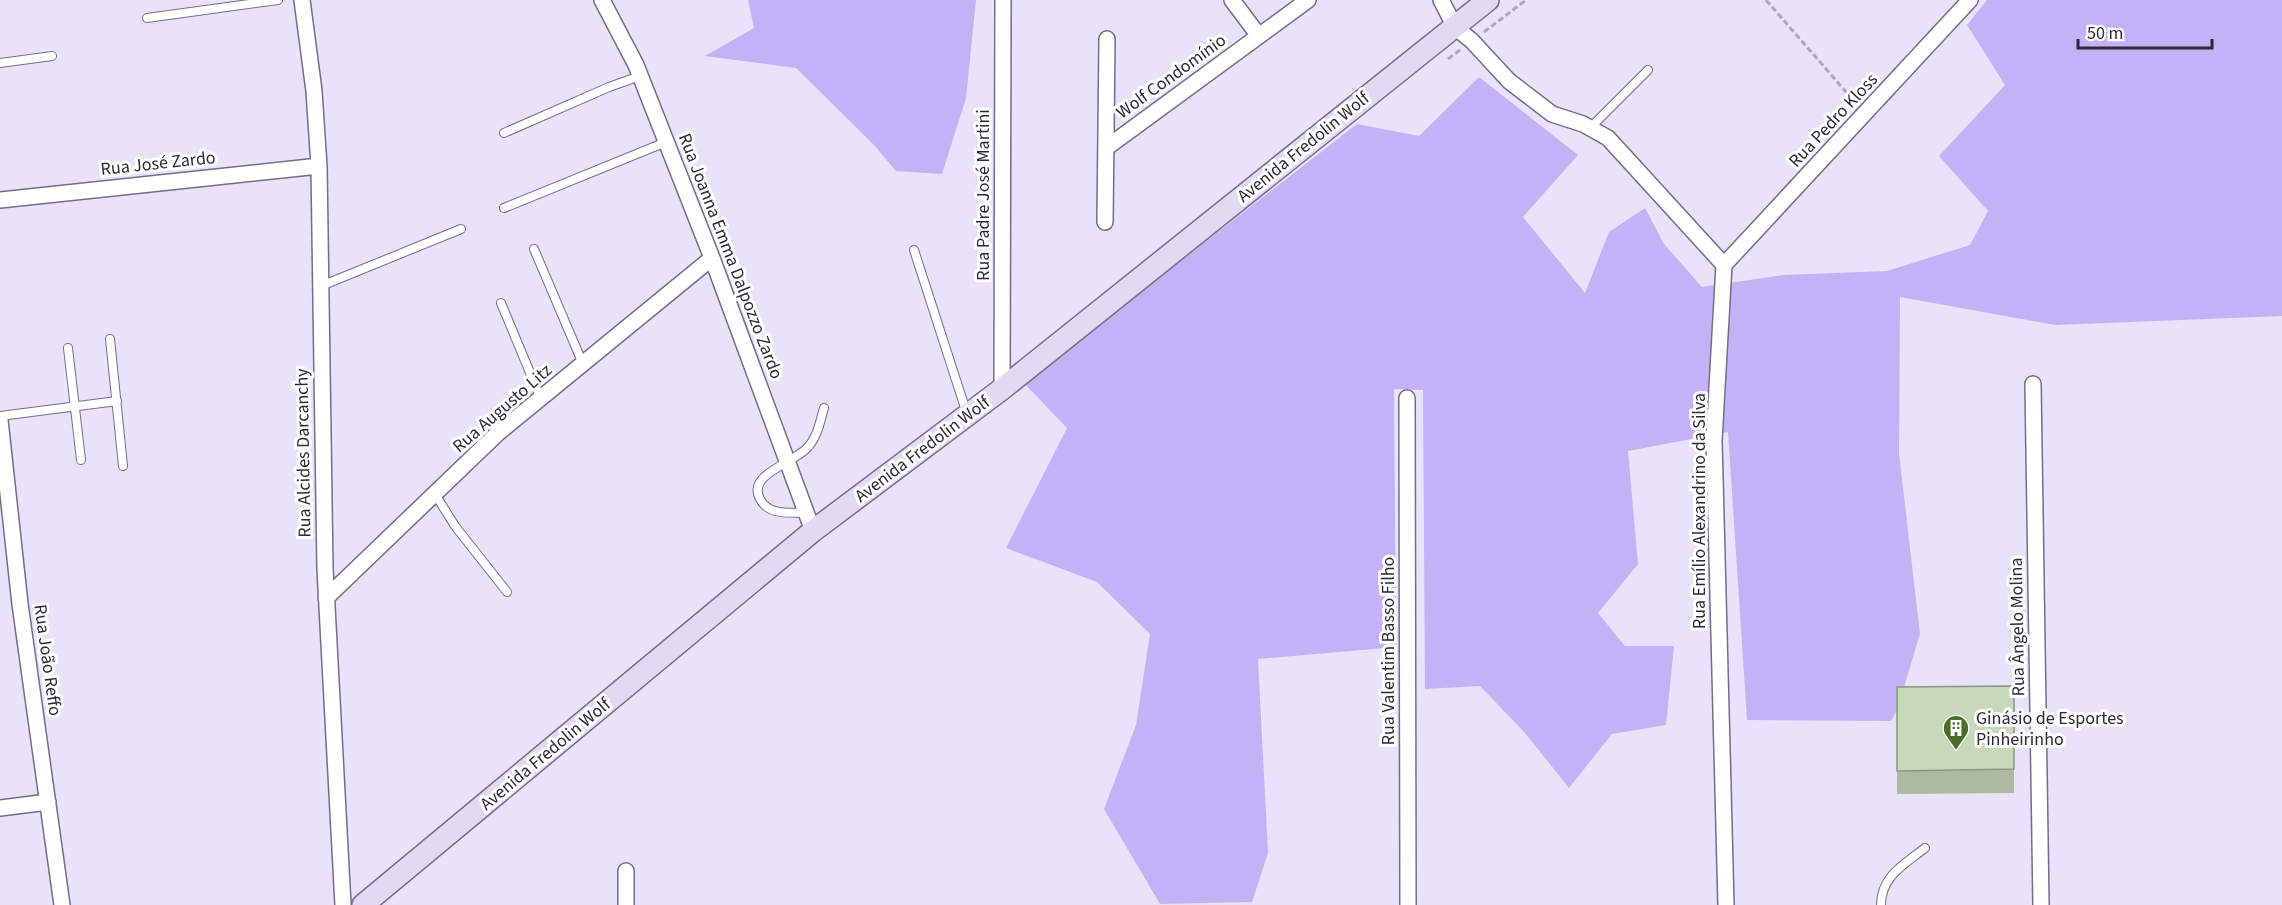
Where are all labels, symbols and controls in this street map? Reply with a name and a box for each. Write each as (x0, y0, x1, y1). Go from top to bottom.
scale bar (2078, 12, 2212, 50)
text: 50 m (2087, 21, 2123, 46)
street label: Wolf Condomínio (1111, 28, 1231, 125)
street label: Rua Pedro Kloss (1783, 68, 1884, 173)
street label: Avenida Fredolin Wolf (1232, 86, 1375, 209)
street label: Rua Padre José Martini (971, 109, 996, 281)
street label: Rua Joanna Emma Dalpozzo Zardo (672, 130, 789, 383)
street label: Rua José Zardo (99, 145, 217, 182)
street label: Rua Augusto Litz (447, 358, 558, 459)
street label: Rua Alcides Darcanchy (290, 368, 317, 538)
street label: Avenida Fredolin Wolf (850, 390, 996, 509)
street label: Rua Emílio Alexandrino da Silva (1687, 393, 1712, 629)
street label: Rua Valentim Basso Filho (1376, 557, 1401, 745)
street label: Rua Ângelo Molina (2004, 557, 2031, 697)
street label: Rua João Reffo (27, 603, 68, 717)
street label: Avenida Fredolin Wolf (475, 692, 616, 816)
place label: Ginásio de Esportes Pinheirinho (1976, 706, 2124, 752)
building icon: Ginásio de Esportes Pinheirinho (1941, 713, 1971, 751)

